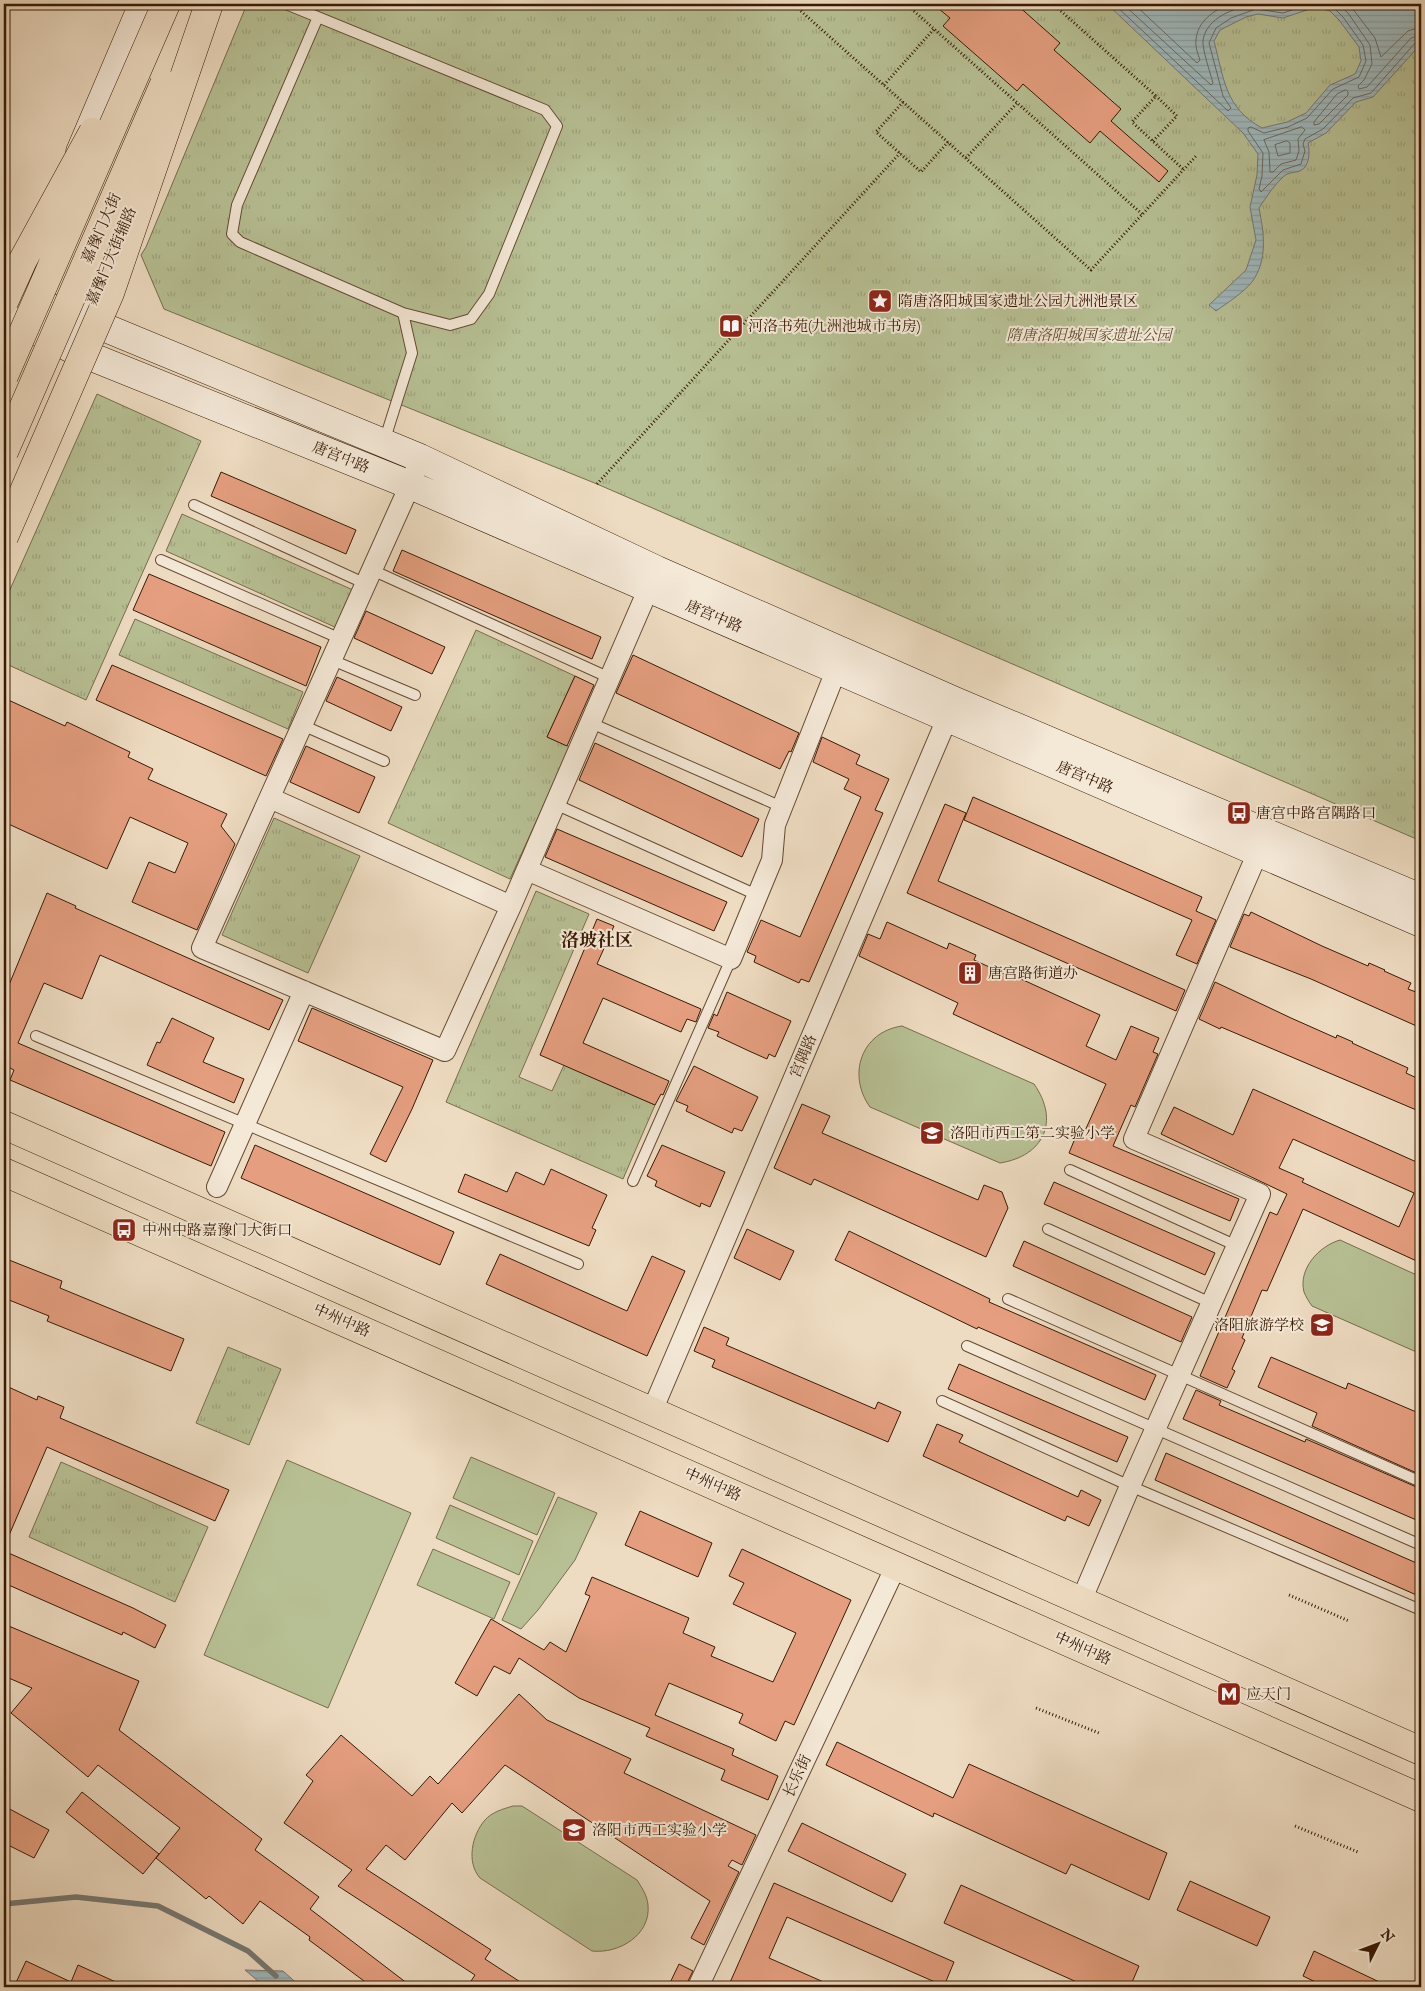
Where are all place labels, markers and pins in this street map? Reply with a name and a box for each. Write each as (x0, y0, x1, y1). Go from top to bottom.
place icon: 隋唐洛阳城国家遗址公园九洲池景区 (867, 288, 893, 314)
place label: 隋唐洛阳城国家遗址公园九洲池景区 (898, 292, 1138, 311)
library icon: 河洛书苑(九洲池城市书房) (718, 313, 744, 339)
place label: 河洛书苑(九洲池城市书房) (748, 317, 921, 336)
bus stop icon: 唐宫中路宫隅路口 (1226, 800, 1252, 826)
place label: 唐宫中路宫隅路口 (1256, 804, 1376, 823)
building icon: 唐宫路街道办 (957, 960, 983, 986)
place label: 唐宫路街道办 (988, 964, 1078, 983)
school or university icon: 洛阳市西工第二实验小学 (919, 1120, 945, 1146)
place label: 洛阳市西工第二实验小学 (950, 1124, 1115, 1143)
bus stop icon: 中州中路嘉豫门大街口 (111, 1217, 137, 1243)
place label: 中州中路嘉豫门大街口 (142, 1221, 292, 1240)
school or university icon: 洛阳旅游学校 (1309, 1312, 1335, 1338)
place label: 洛阳旅游学校 (1214, 1316, 1304, 1335)
metro station icon: 应天门 (1216, 1681, 1242, 1707)
place label: 应天门 (1246, 1685, 1291, 1704)
school or university icon: 洛阳市西工实验小学 (561, 1817, 587, 1843)
place label: 洛阳市西工实验小学 (592, 1821, 727, 1840)

